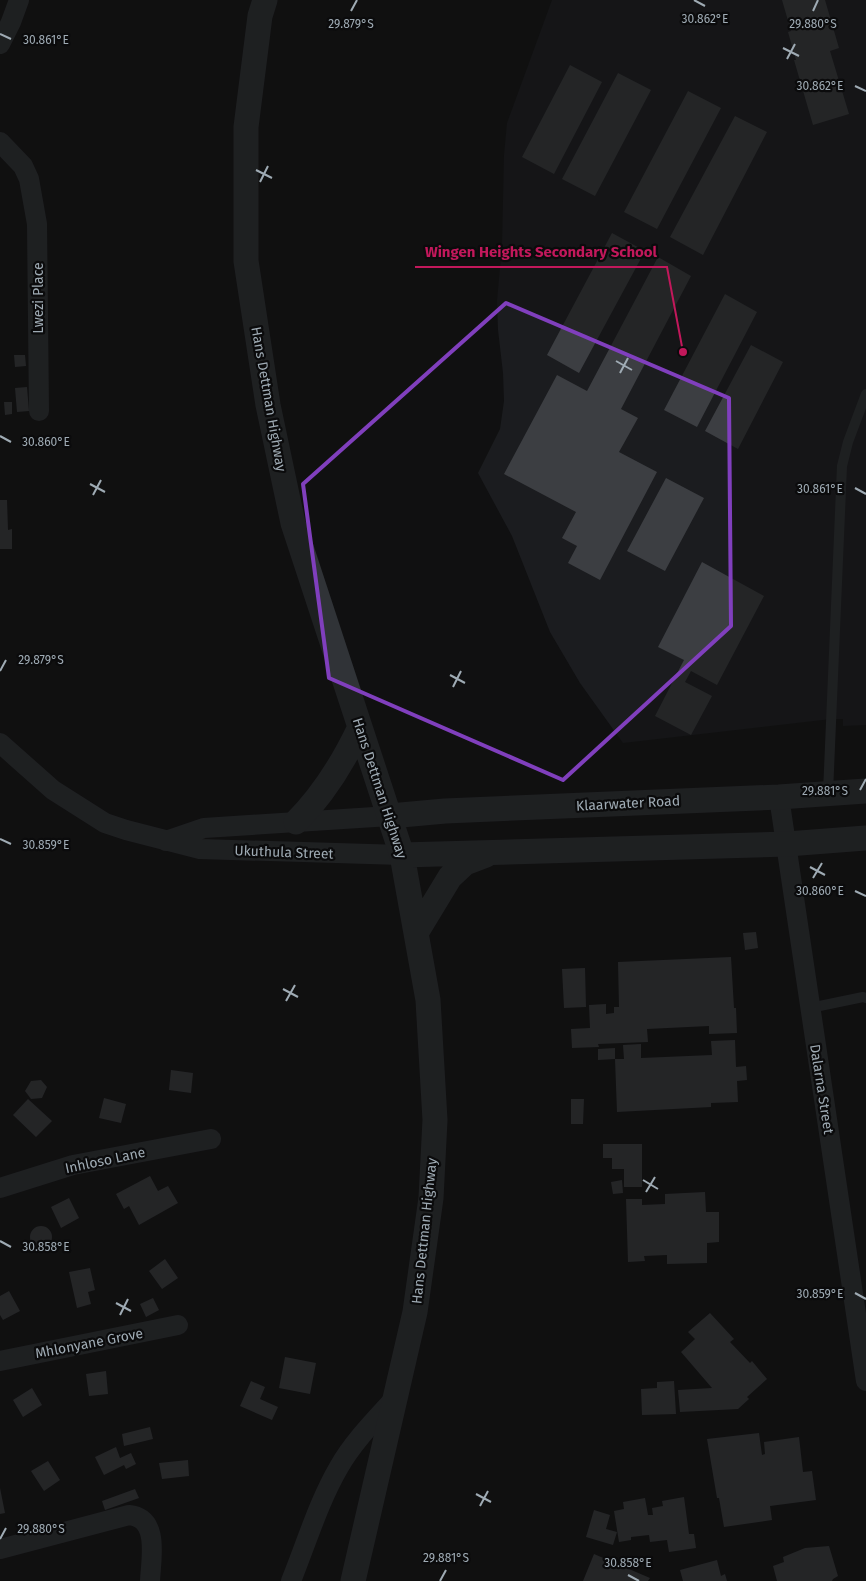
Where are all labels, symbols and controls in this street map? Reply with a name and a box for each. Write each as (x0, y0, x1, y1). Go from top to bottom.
text: 30.862°E (681, 12, 729, 26)
text: 29.879°S (328, 17, 374, 31)
text: 29.880°S (789, 17, 837, 31)
text: 30.861°E (23, 33, 69, 47)
text: 30.862°E (796, 79, 844, 93)
callout: Wingen Heights Secondary School (415, 237, 667, 267)
text: Wingen Heights Secondary School (425, 243, 658, 261)
street label: Lwezi Place (30, 262, 47, 334)
street label: Hans Dettman Highway (247, 325, 290, 473)
text: 30.860°E (22, 435, 70, 449)
text: 30.861°E (797, 482, 843, 496)
text: 29.879°S (18, 653, 64, 667)
street label: Hans Dettman Highway (349, 716, 410, 861)
text: 29.881°S (802, 784, 848, 798)
street label: Klaarwater Road (576, 792, 681, 815)
text: 30.859°E (22, 838, 70, 852)
street label: Ukuthula Street (234, 842, 335, 863)
text: 30.860°E (796, 884, 844, 898)
street label: Dalarna Street (806, 1043, 837, 1136)
street label: Inhloso Lane (64, 1144, 147, 1177)
street label: Hans Dettman Highway (408, 1157, 441, 1305)
text: 30.858°E (22, 1240, 70, 1254)
text: 30.859°E (796, 1287, 844, 1301)
street label: Mhlonyane Grove (34, 1325, 145, 1362)
text: 29.880°S (17, 1522, 65, 1536)
text: 29.881°S (423, 1551, 469, 1565)
text: 30.858°E (604, 1556, 652, 1570)

